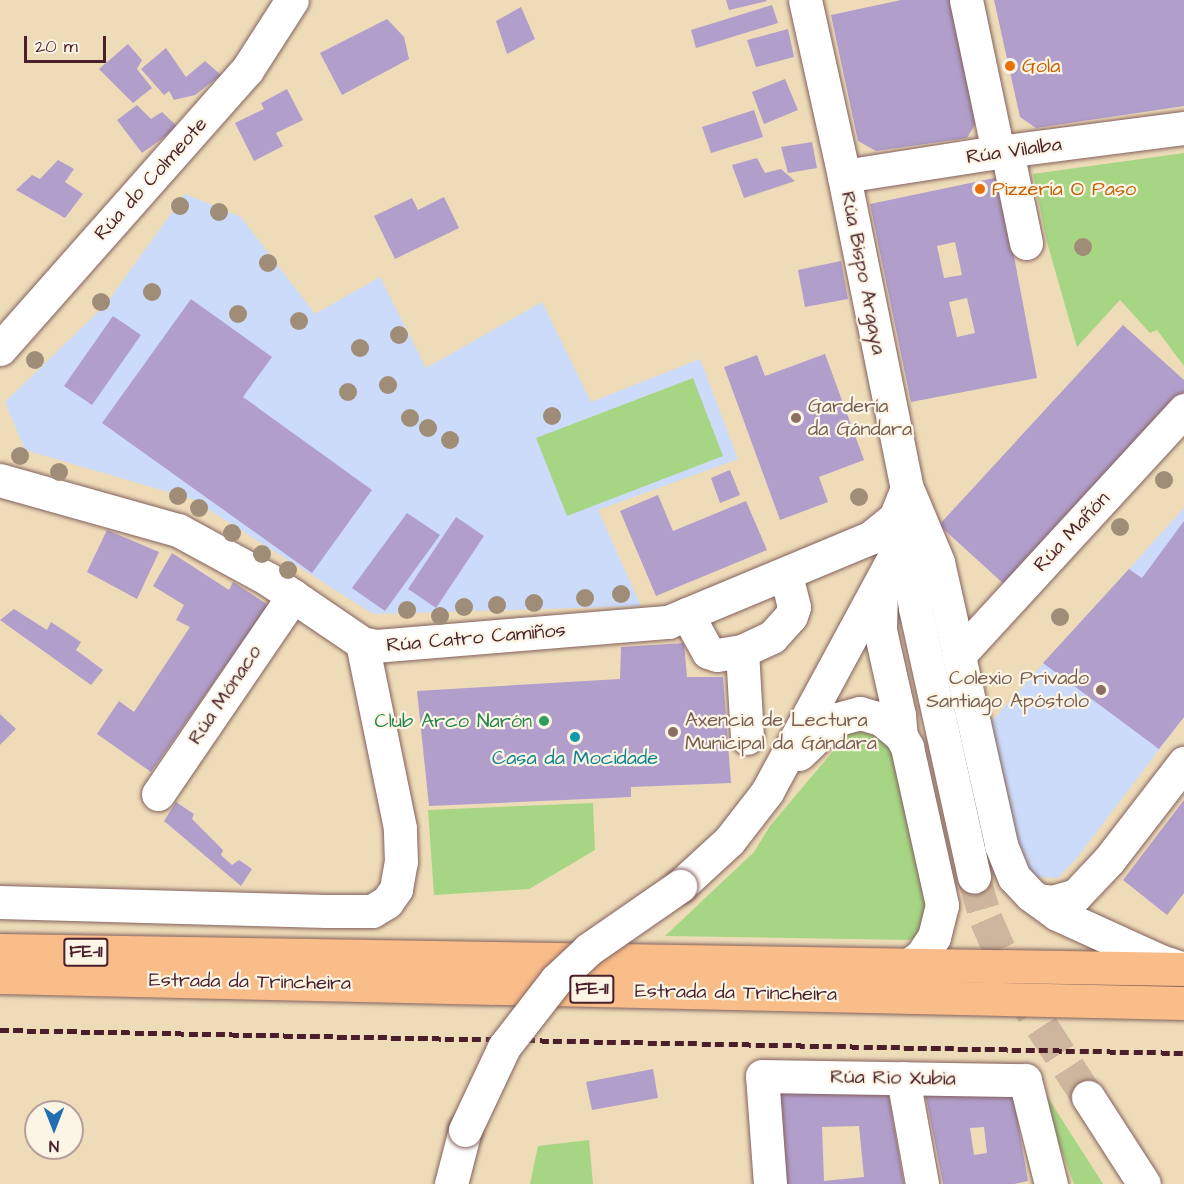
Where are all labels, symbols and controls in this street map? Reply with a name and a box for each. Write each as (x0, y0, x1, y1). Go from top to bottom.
scale bar (27, 24, 110, 62)
text: 20 m (35, 34, 78, 59)
place label: Gola (1022, 54, 1060, 78)
marker: Gola (1003, 59, 1017, 73)
street label: Rúa do Colmeote (89, 113, 213, 245)
street label: Rúa Vilalba (965, 132, 1063, 170)
place label: Pizzería O Paso (992, 177, 1136, 201)
marker: Pizzería O Paso (973, 182, 987, 196)
street label: Rúa Bispo Argaya (835, 189, 891, 357)
place label: Gardería da Gándara (808, 394, 912, 441)
marker: Gardería da Gándara (789, 411, 803, 425)
street label: Rúa Mañón (1029, 487, 1115, 577)
street label: Rúa Catro Camiños (386, 618, 566, 658)
street label: Rúa Mónaco (183, 641, 267, 749)
place label: Colexio Privado Santiago Apóstolo (926, 666, 1089, 713)
marker: Colexio Privado Santiago Apóstolo (1094, 683, 1108, 697)
place label: Axencia de Lectura Municipal da Gándara (685, 708, 877, 755)
place label: Club Arco Narón (375, 709, 532, 733)
marker: Club Arco Narón (537, 714, 551, 728)
marker: Axencia de Lectura Municipal da Gándara (666, 725, 680, 739)
marker: Casa da Mocidade (568, 730, 582, 744)
place label: Casa da Mocidade (492, 746, 658, 770)
road number: FE-11 (62, 937, 110, 967)
street label: Estrada da Trincheira (149, 968, 351, 996)
road number: FE-11 (568, 974, 616, 1004)
street label: Estrada da Trincheira (635, 979, 837, 1007)
street label: Rúa Rio Xubia (830, 1065, 956, 1091)
north arrow (24, 1100, 84, 1160)
text: N (49, 1135, 59, 1157)

